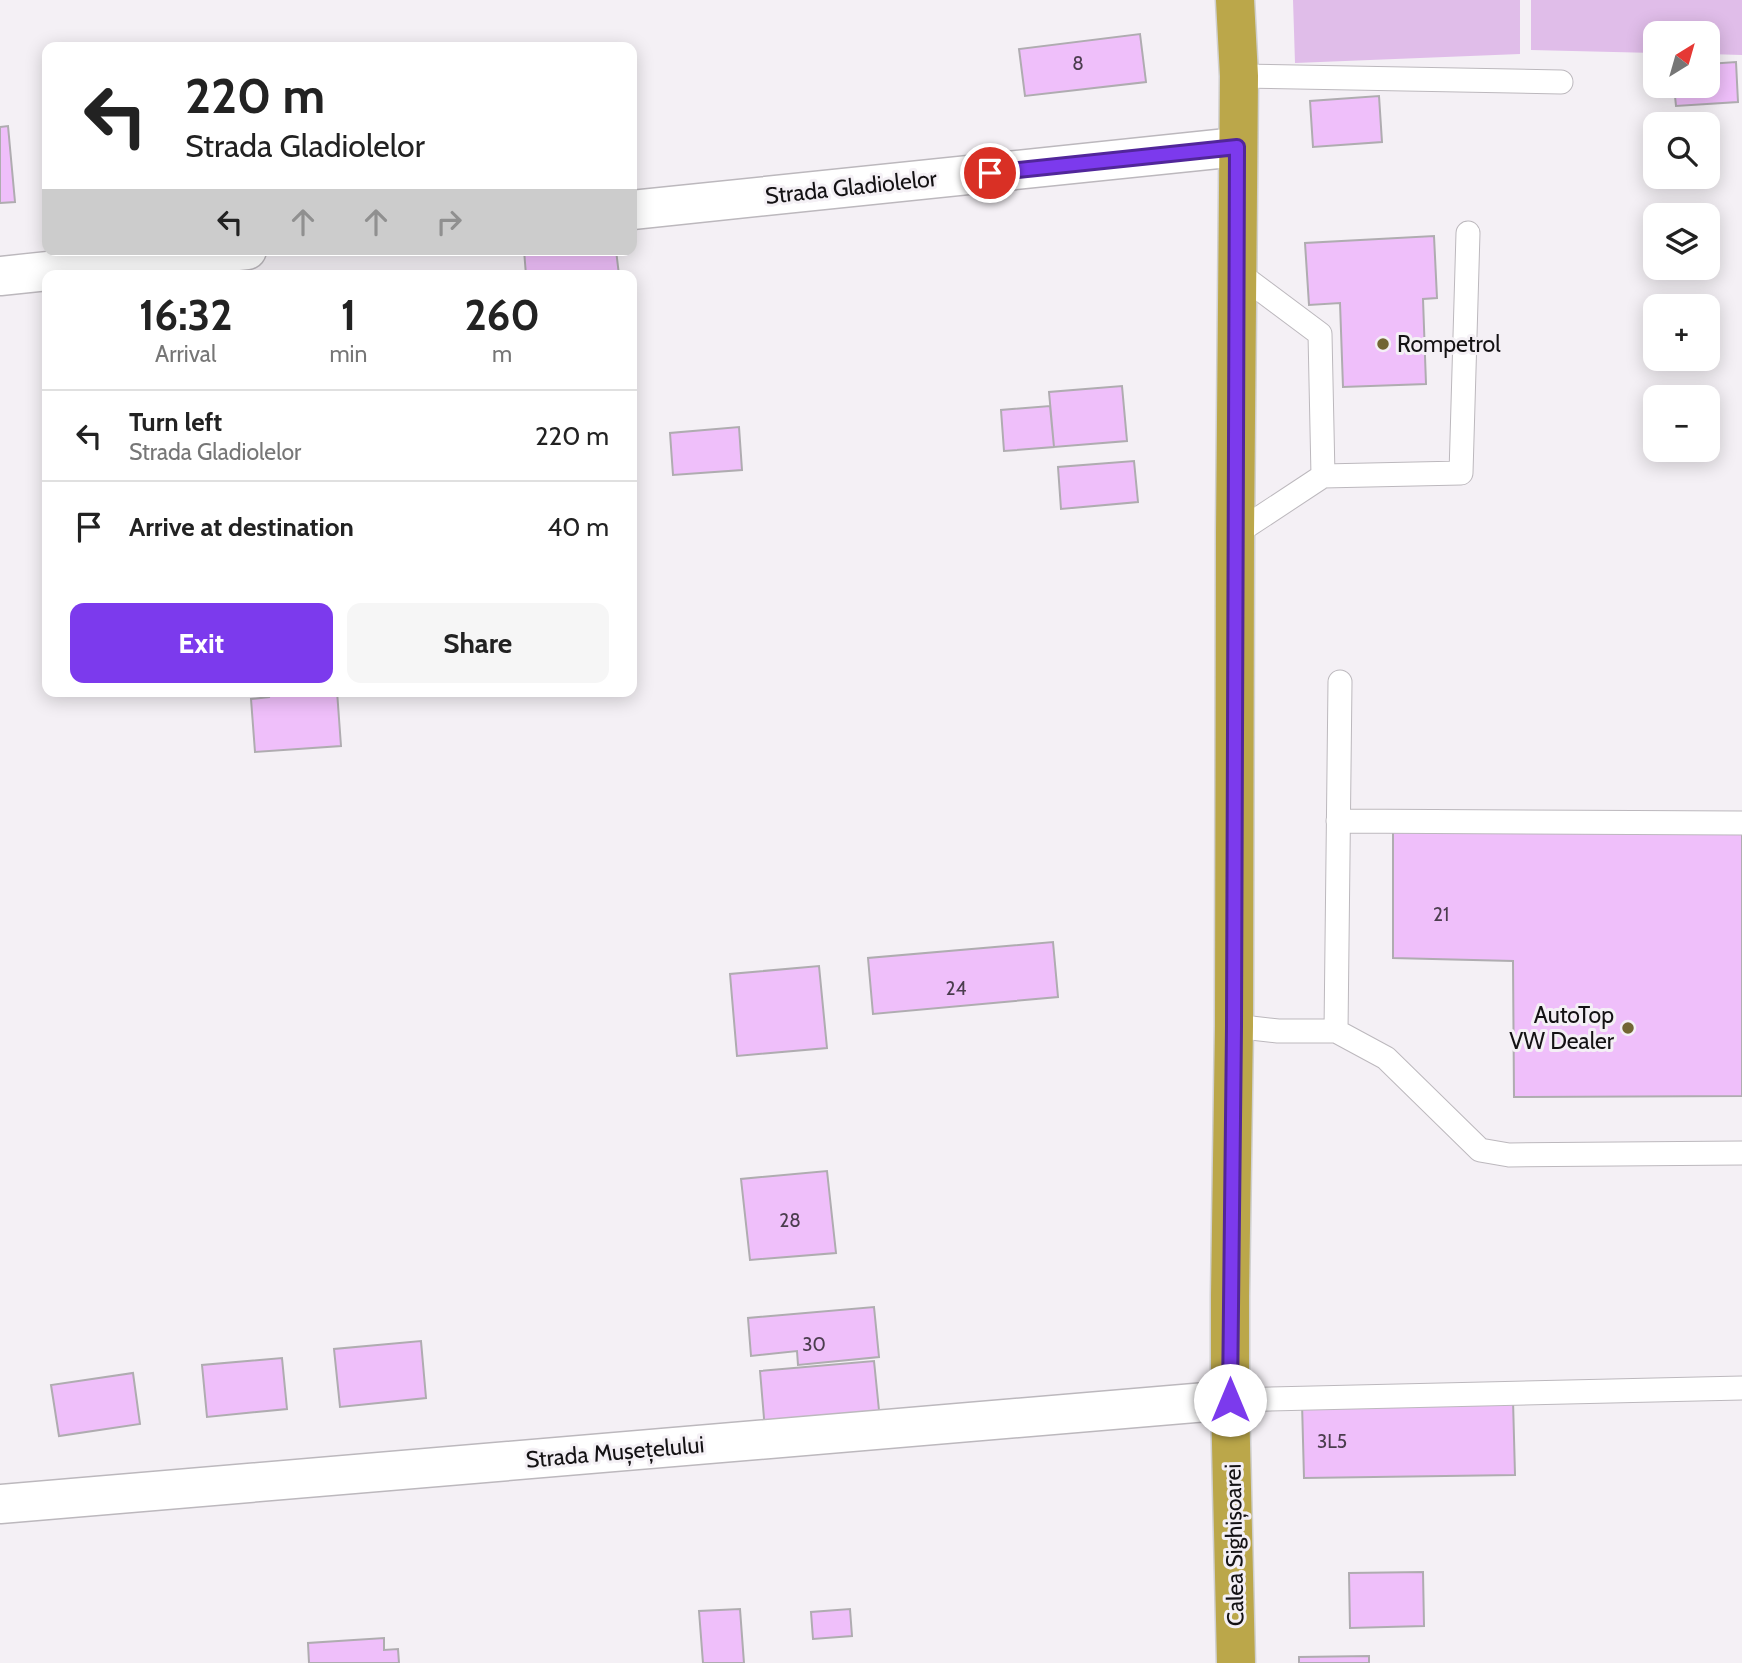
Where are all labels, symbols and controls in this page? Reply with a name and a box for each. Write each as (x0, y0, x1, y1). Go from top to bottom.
north arrow (1643, 21, 1720, 98)
map controls (1643, 21, 1720, 462)
house number: 8 (1072, 52, 1084, 75)
text: 220 m (185, 66, 325, 125)
icon: left (70, 70, 161, 161)
button: search (1643, 112, 1720, 189)
text: Strada Gladiolelor (185, 126, 425, 165)
pin (960, 143, 1020, 203)
icon: arrive (971, 154, 1009, 192)
street label: Strada Gladiolelor (764, 164, 939, 210)
icon: left (211, 203, 249, 241)
icon: ahead (284, 203, 322, 241)
icon: ahead (357, 203, 395, 241)
icon: right (430, 203, 468, 241)
button: layers (1643, 203, 1720, 280)
text: 16:32 (139, 289, 232, 341)
text: 1 (341, 289, 356, 341)
text: 260 (464, 289, 540, 341)
button: + (1643, 294, 1720, 371)
place label: Rompetrol (1397, 330, 1501, 358)
marker: Rompetrol (1375, 336, 1391, 352)
text: Arrival (155, 340, 216, 368)
text: min (329, 340, 367, 368)
text: m (492, 340, 512, 368)
button: − (1643, 385, 1720, 462)
text: Turn left (129, 406, 222, 438)
icon: left (70, 417, 108, 455)
text: 220 m (535, 420, 609, 452)
text: Strada Gladiolelor (129, 438, 301, 466)
icon: arrive (70, 508, 108, 546)
text: Arrive at destination (129, 511, 354, 543)
text: 40 m (547, 511, 609, 543)
button: Exit (70, 603, 333, 683)
button: Share (347, 603, 609, 683)
house number: 21 (1433, 903, 1449, 926)
house number: 24 (946, 977, 966, 1000)
place label: AutoTop VW Dealer (1509, 1001, 1615, 1055)
marker: AutoTop VW Dealer (1620, 1020, 1636, 1036)
house number: 28 (779, 1209, 801, 1232)
house number: 30 (802, 1333, 826, 1356)
position arrow (1193, 1363, 1267, 1437)
street label: Strada Mușețelului (525, 1430, 706, 1475)
house number: 3L5 (1317, 1430, 1347, 1453)
street label: Calea Sighișoarei (1219, 1464, 1250, 1626)

